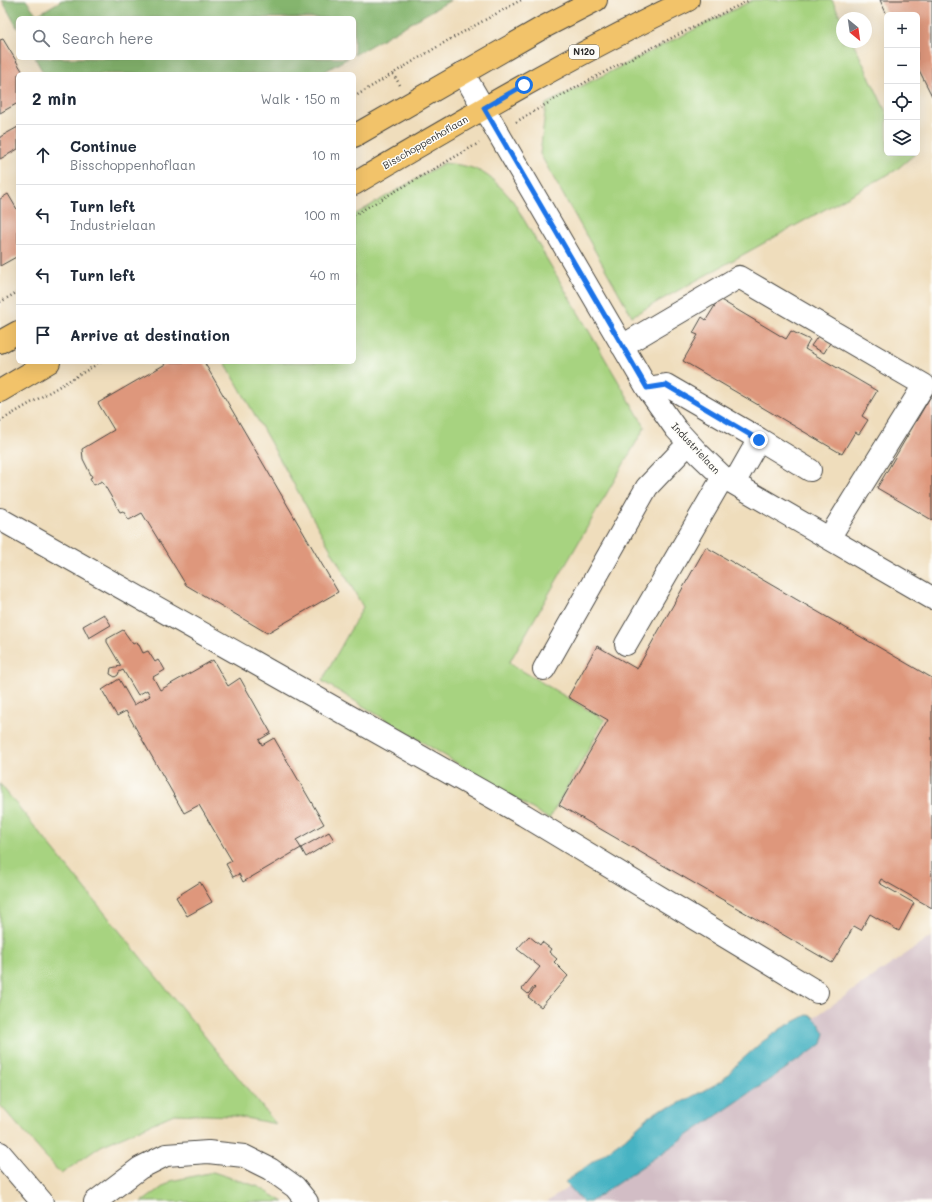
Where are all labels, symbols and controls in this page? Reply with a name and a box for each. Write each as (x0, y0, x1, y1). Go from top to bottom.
north arrow (836, 12, 872, 48)
map controls (884, 12, 920, 156)
button: + (884, 12, 920, 48)
search box (16, 16, 356, 60)
icon: search (30, 27, 52, 49)
text: Search here (62, 28, 153, 48)
road number: N120 (569, 45, 599, 59)
button: − (884, 48, 920, 84)
route start (515, 76, 533, 94)
button: locate (884, 84, 920, 120)
text: 2 min (32, 87, 77, 109)
text: Walk · 150 m (260, 90, 340, 107)
street label: Bisschoppenhoflaan (380, 112, 470, 172)
button: layers (884, 120, 920, 156)
text: Continue (70, 136, 137, 156)
icon: ahead (32, 144, 54, 166)
text: 10 m (312, 146, 340, 163)
text: Bisschoppenhoflaan (70, 156, 195, 173)
text: Turn left (70, 196, 135, 216)
icon: left (32, 204, 54, 226)
text: 100 m (304, 206, 340, 223)
text: Industrielaan (70, 216, 156, 233)
icon: left (32, 264, 54, 286)
text: Turn left (70, 265, 135, 285)
text: 40 m (310, 266, 340, 283)
icon: arrive (32, 324, 54, 346)
text: Arrive at destination (70, 325, 230, 345)
street label: Industrielaan (668, 419, 724, 477)
route end (750, 431, 768, 449)

